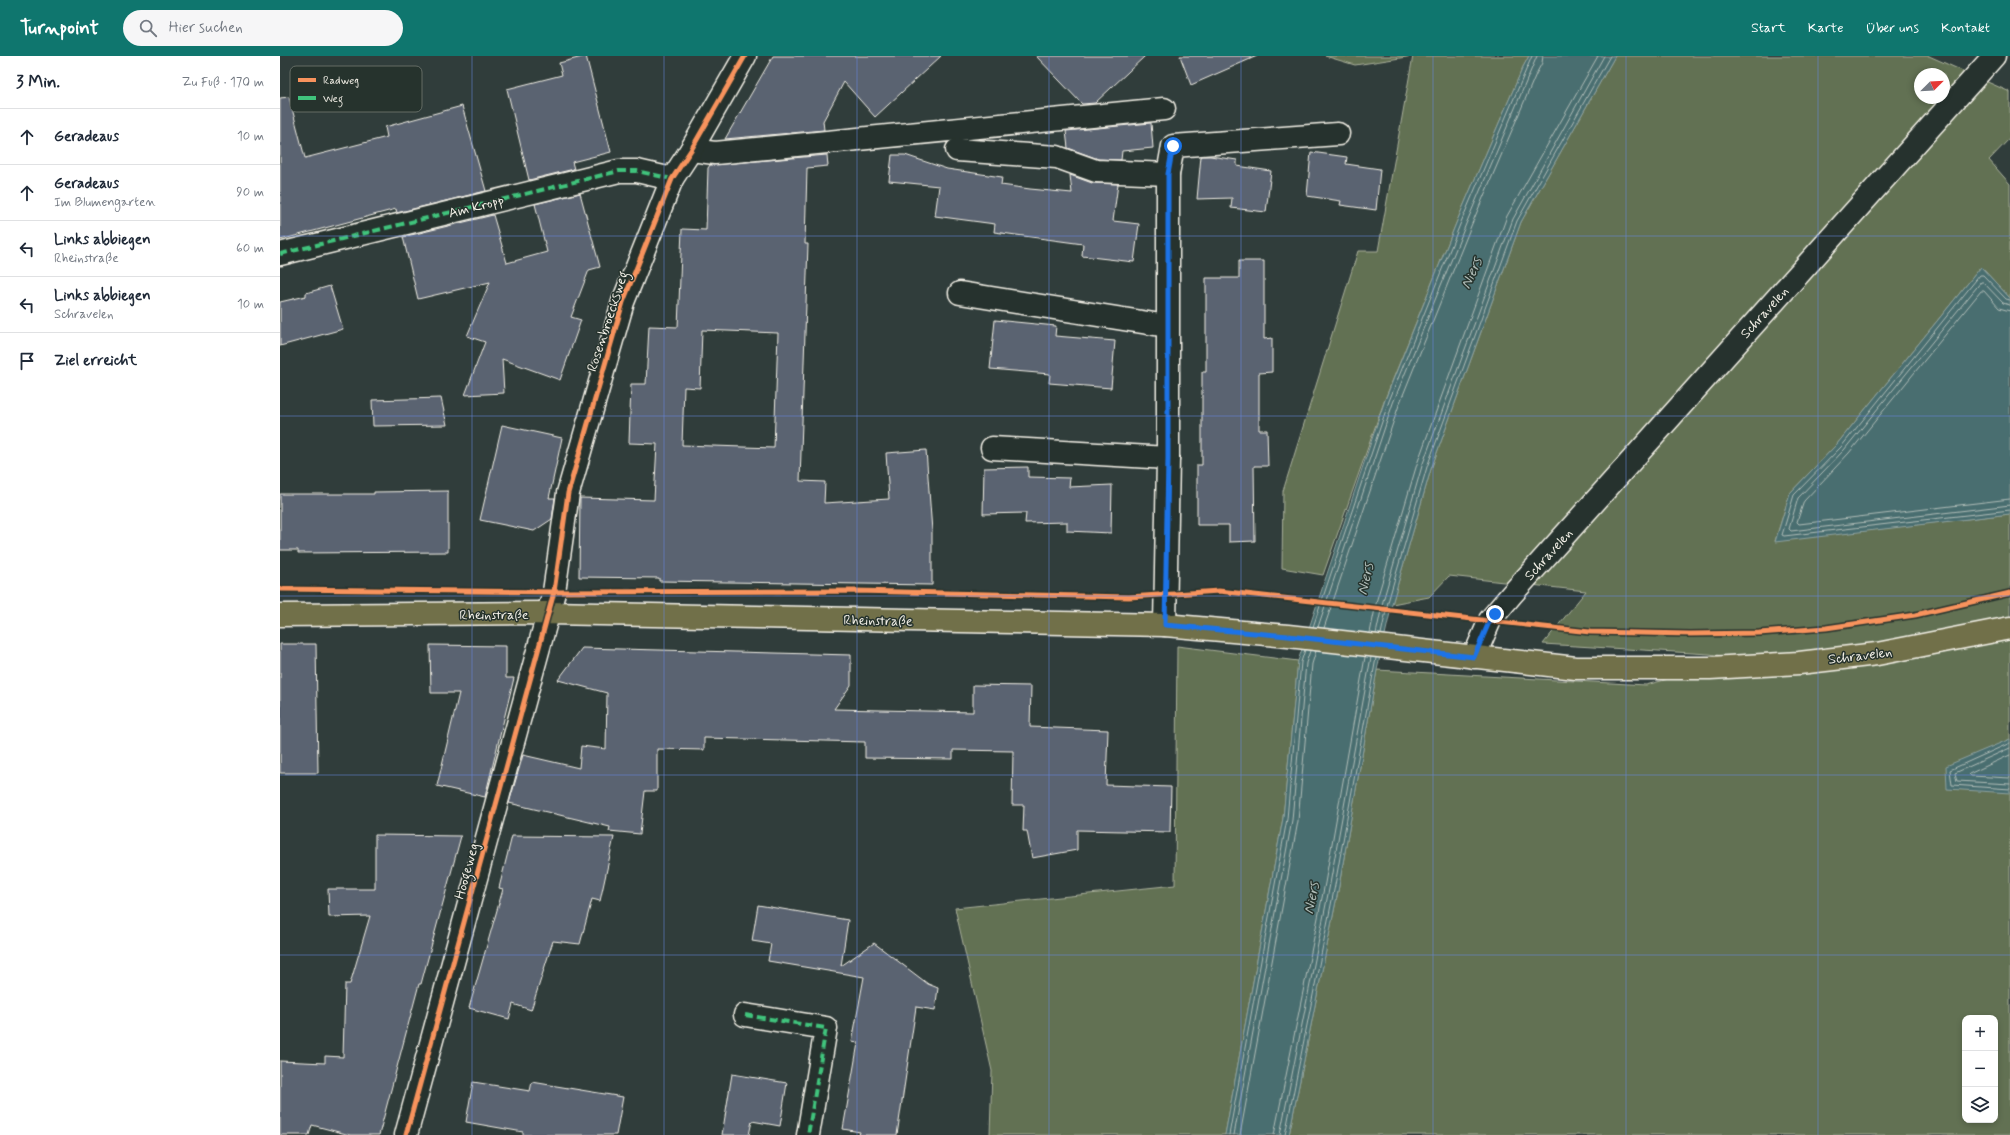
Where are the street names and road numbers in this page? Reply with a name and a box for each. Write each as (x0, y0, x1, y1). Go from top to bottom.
street label: Am Kropp (447, 191, 506, 223)
street label: Rosenbroecksweg (583, 269, 635, 375)
street label: Schravelen (1737, 283, 1793, 343)
street label: Schravelen (1521, 525, 1577, 585)
street label: Rheinstraße (459, 606, 529, 624)
street label: Rheinstraße (843, 611, 913, 631)
street label: Schravelen (1827, 643, 1893, 669)
street label: Hoogeweg (451, 841, 485, 902)

